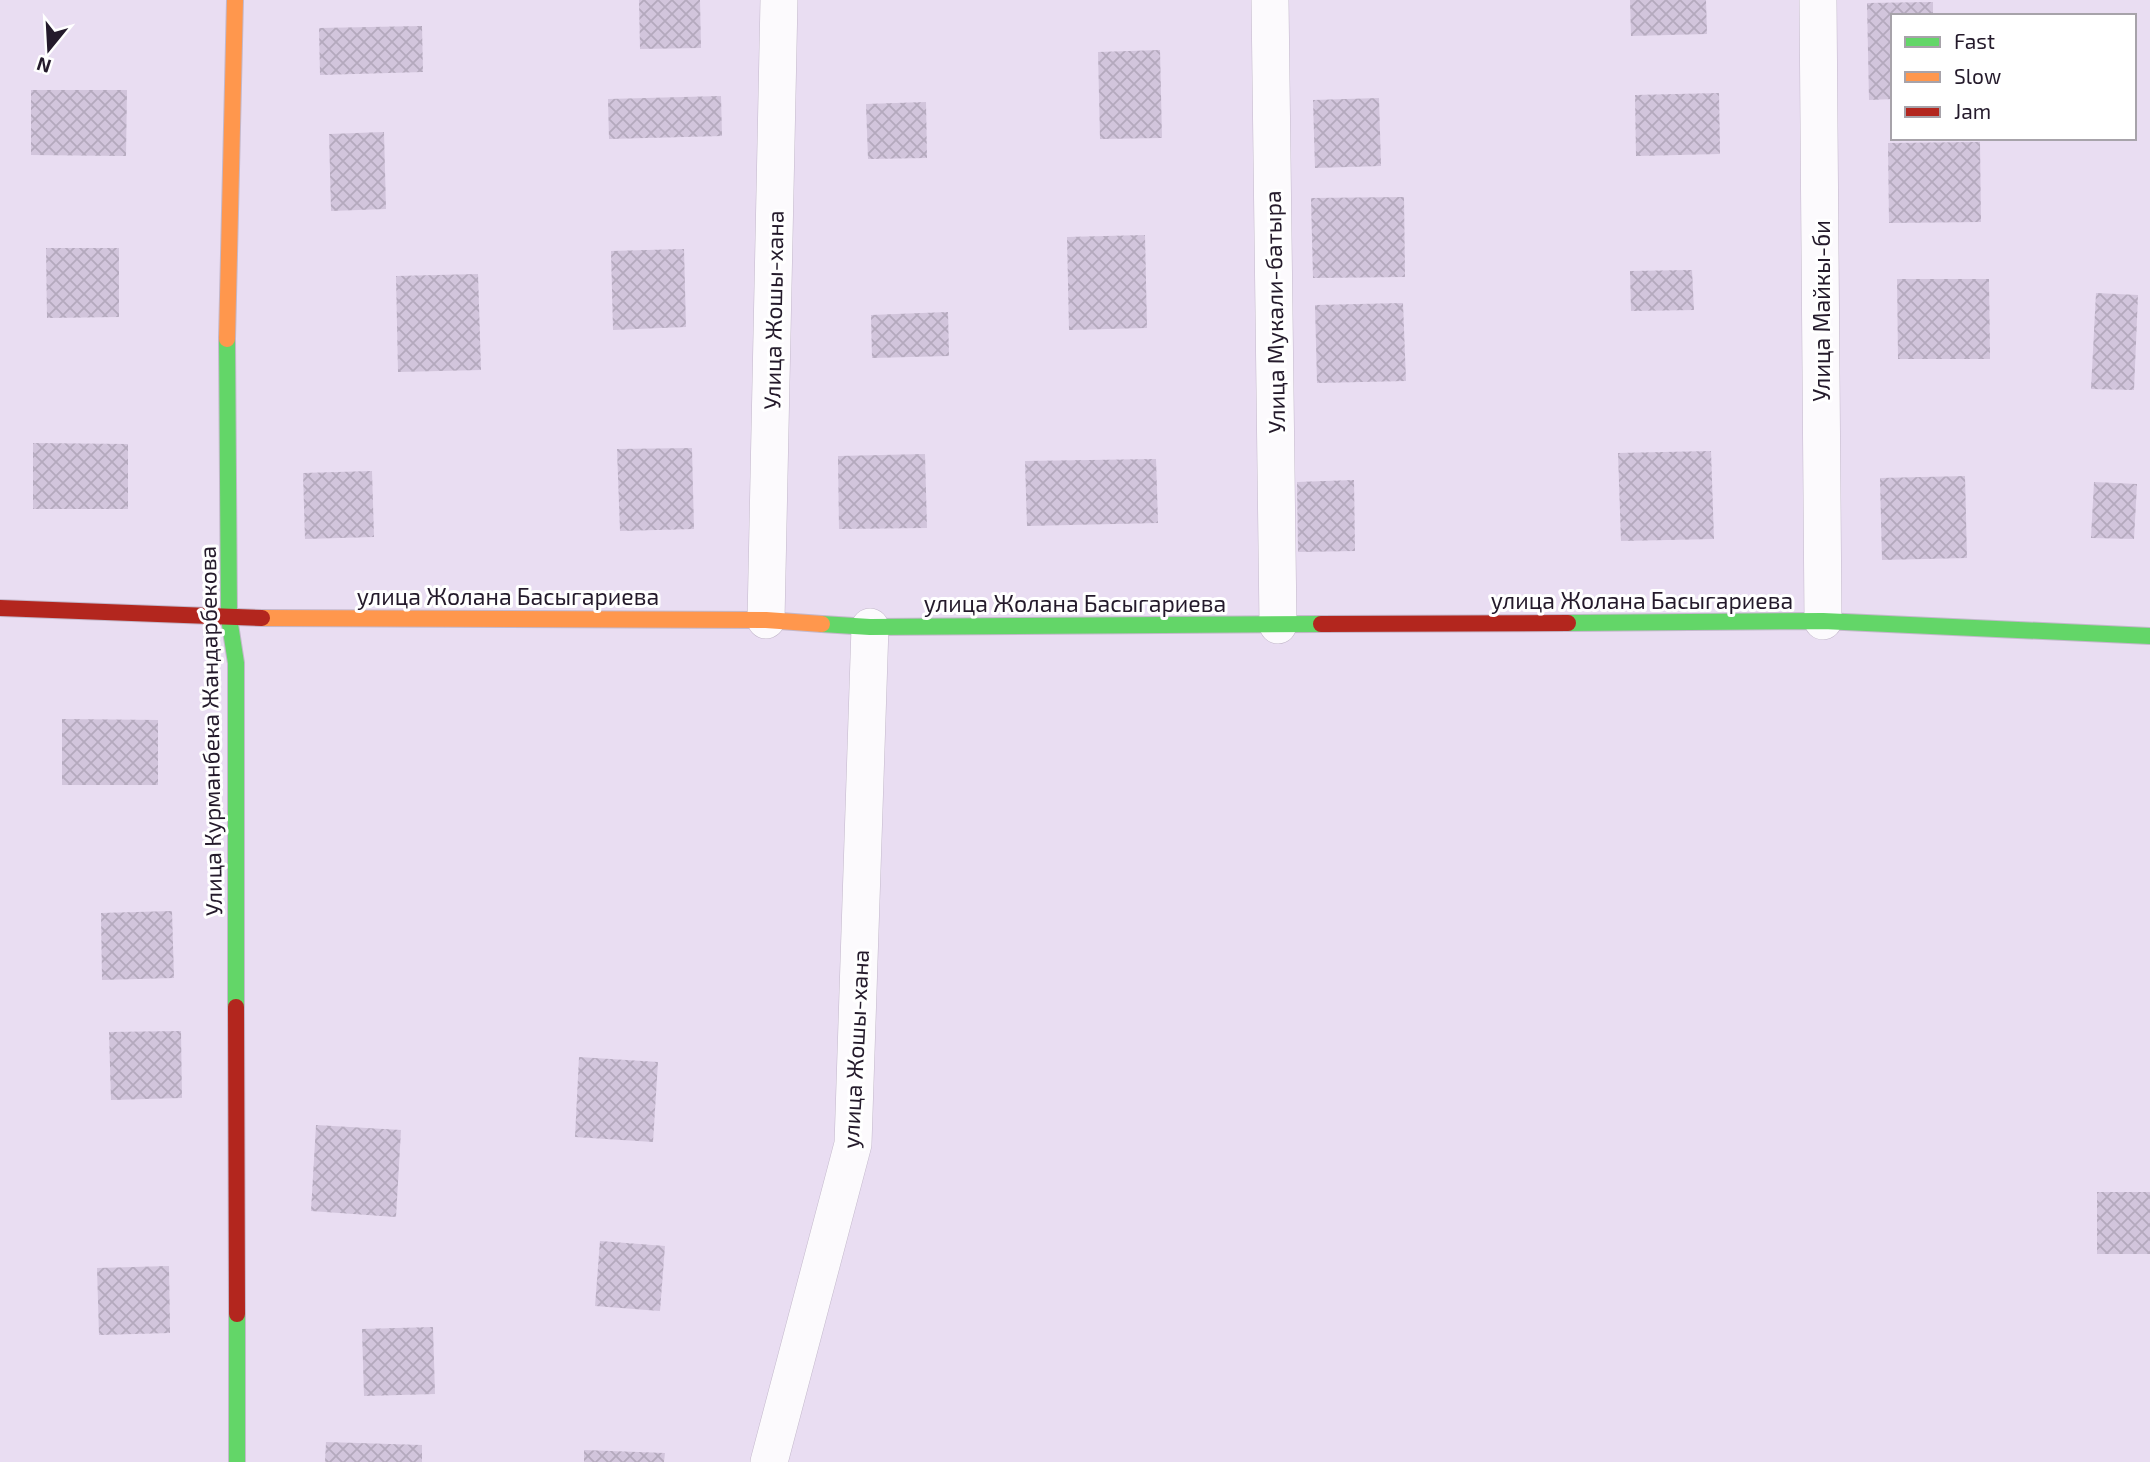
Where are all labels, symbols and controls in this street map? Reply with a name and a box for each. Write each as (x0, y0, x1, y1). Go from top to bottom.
north arrow (14, 14, 84, 84)
legend (1891, 14, 2136, 140)
text: Fast (1954, 28, 1995, 53)
text: N (34, 53, 54, 79)
text: Slow (1954, 63, 2001, 88)
text: Jam (1954, 98, 1991, 123)
street label: Улица Мукали-батыра (1258, 190, 1291, 434)
street label: Улица Жошы-хана (757, 210, 789, 410)
street label: Улица Майкы-би (1807, 220, 1835, 402)
street label: Улица Курманбека Жандарбекова (193, 546, 228, 916)
street label: улица Жолана Басыгариева (357, 582, 659, 611)
street label: улица Жолана Басыгариева (1491, 586, 1793, 615)
street label: улица Жолана Басыгариева (924, 589, 1226, 618)
street label: улица Жошы-хана (836, 949, 875, 1149)

